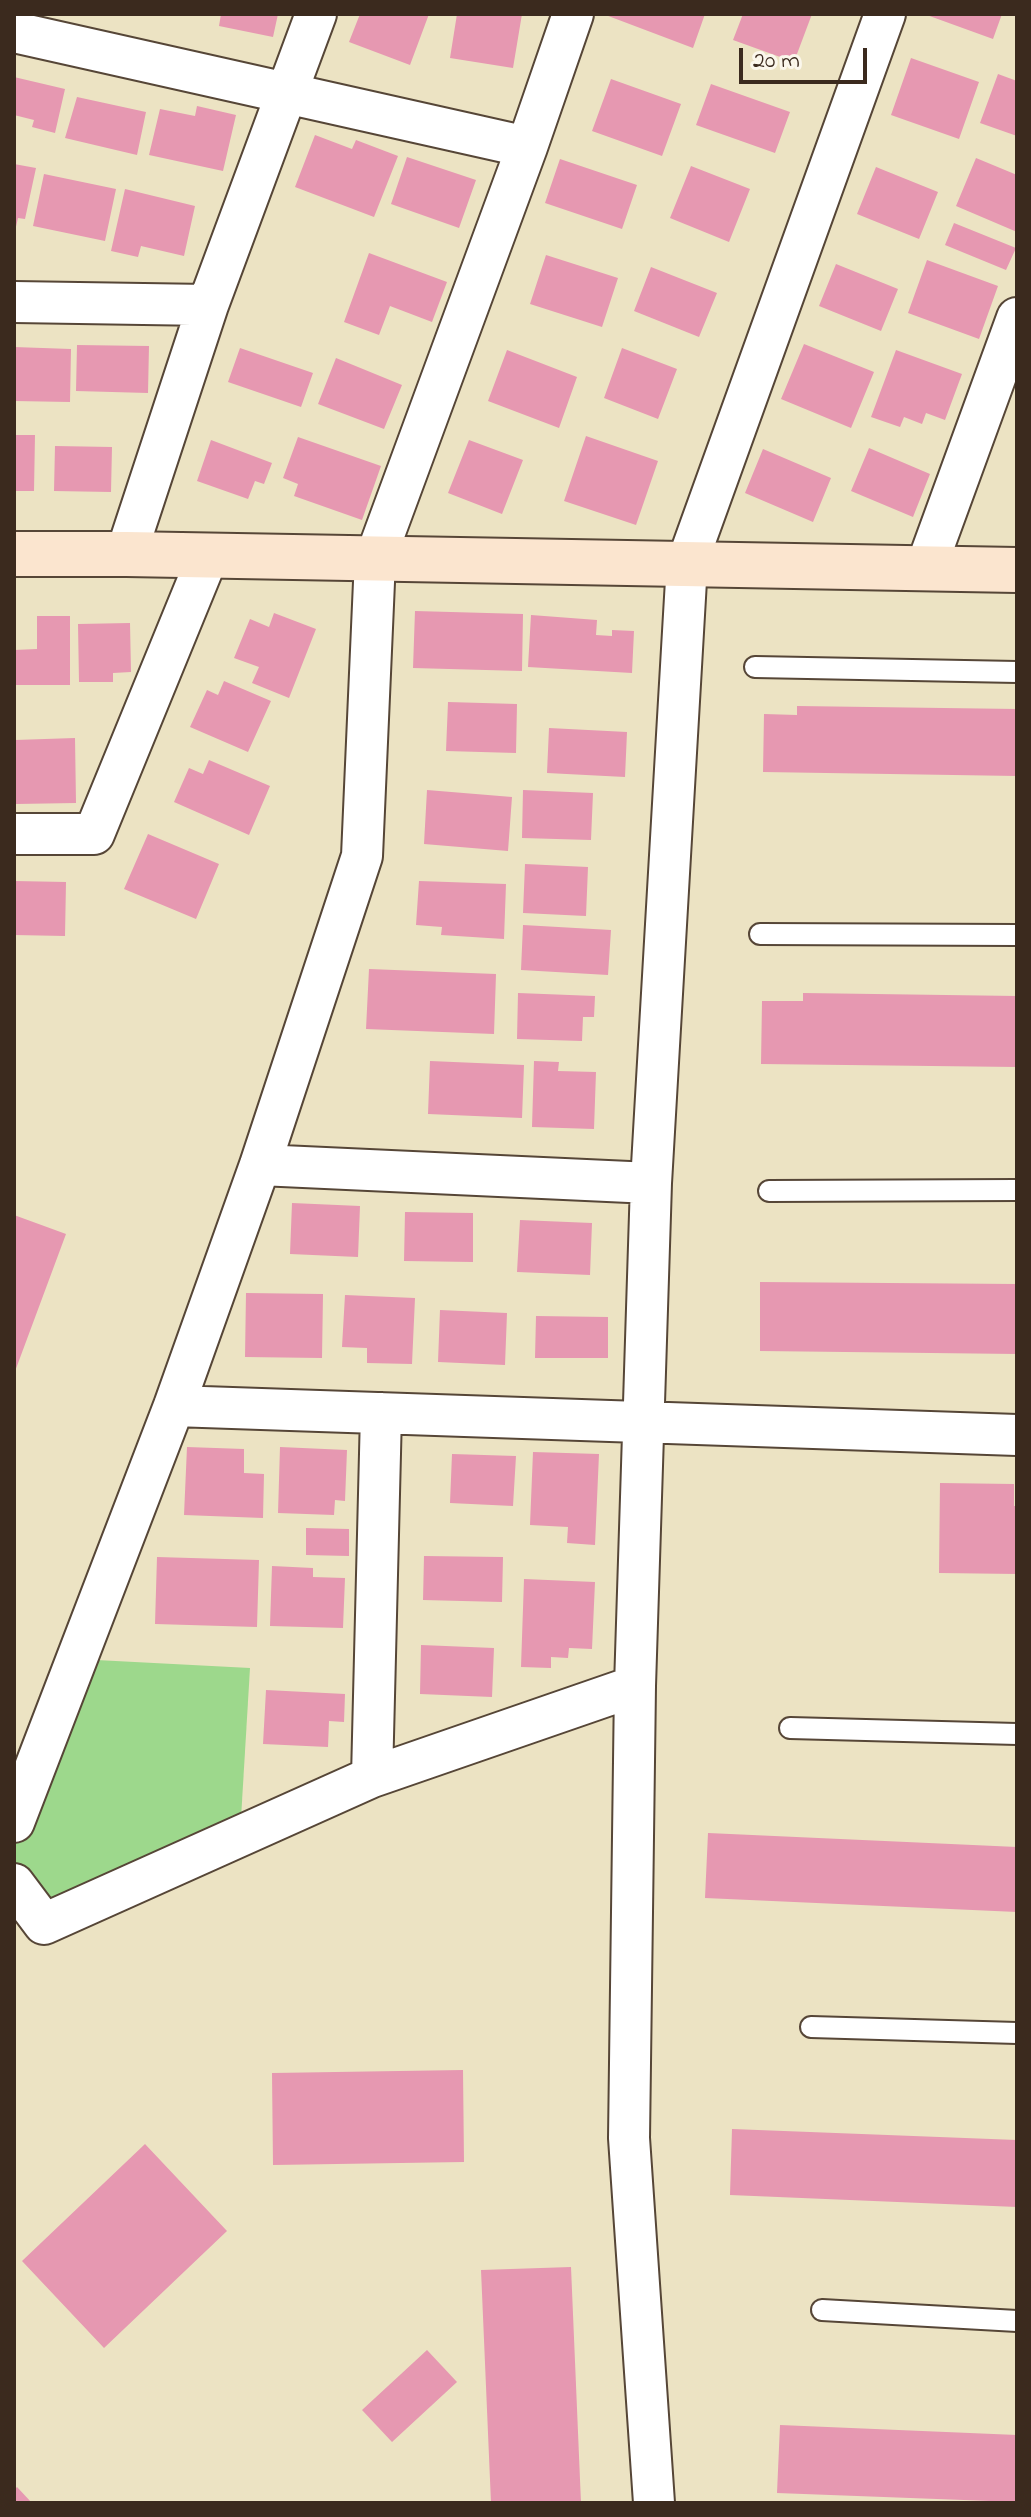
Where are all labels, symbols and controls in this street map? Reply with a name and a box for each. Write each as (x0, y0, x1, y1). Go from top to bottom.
scale bar (743, 32, 871, 82)
text: 20 m (753, 44, 800, 79)

